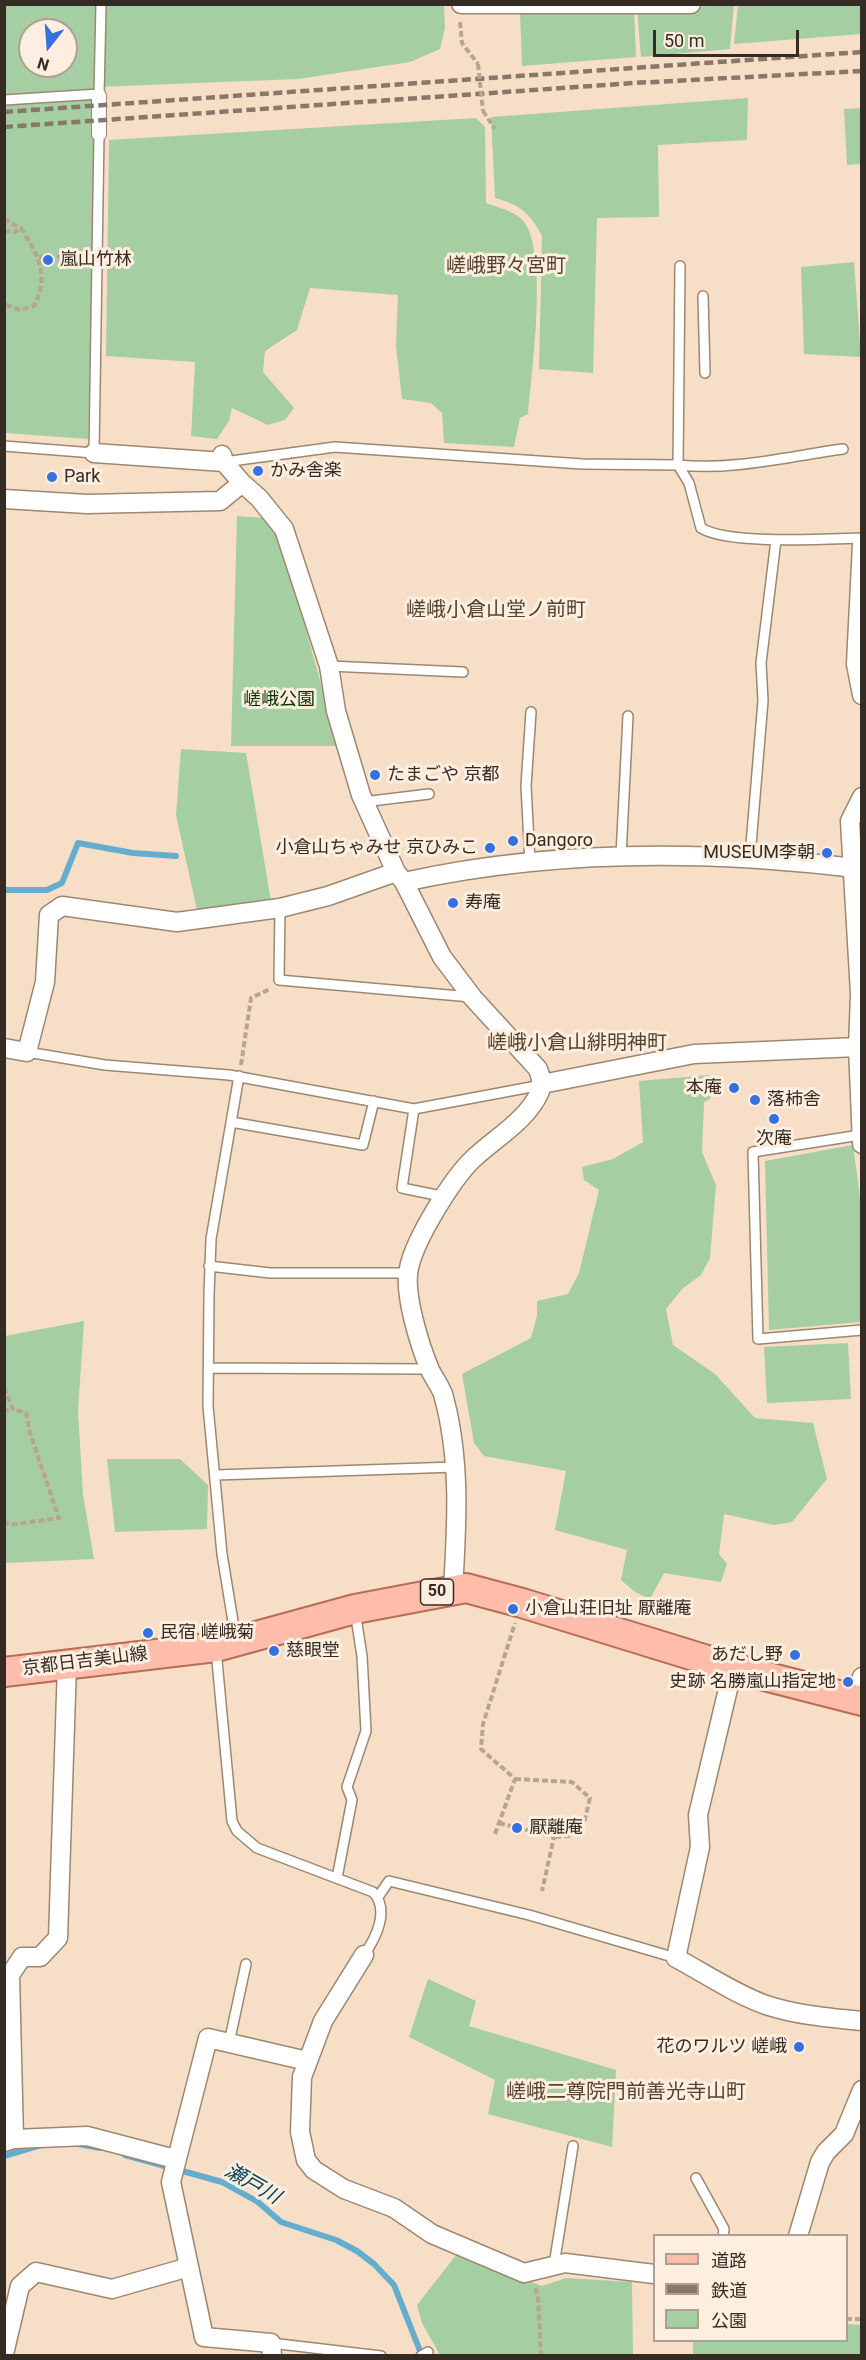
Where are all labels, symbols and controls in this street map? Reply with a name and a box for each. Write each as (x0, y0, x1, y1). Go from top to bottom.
north arrow (18, 18, 78, 78)
scale bar (656, 18, 802, 56)
text: 50 m (664, 30, 704, 51)
text: N (35, 53, 51, 75)
place label: 嵐山竹林 (60, 249, 132, 271)
marker: 嵐山竹林 (41, 253, 55, 267)
district label: 嵯峨野々宮町 (446, 255, 566, 279)
place label: かみ舎楽 (270, 460, 342, 482)
marker: かみ舎楽 (251, 464, 265, 478)
place label: Park (64, 466, 100, 488)
marker: Park (45, 470, 59, 484)
district label: 嵯峨小倉山堂ノ前町 (406, 599, 586, 623)
park label: 嵯峨公園 (243, 689, 315, 711)
place label: たまごや 京都 (387, 764, 499, 786)
marker: たまごや 京都 (368, 768, 382, 782)
place label: Dangoro (525, 830, 593, 852)
marker: Dangoro (506, 834, 520, 848)
place label: 小倉山ちゃみせ 京ひみこ (276, 837, 478, 859)
marker: 小倉山ちゃみせ 京ひみこ (483, 841, 497, 855)
place label: MUSEUM李朝 (703, 842, 815, 864)
marker: MUSEUM李朝 (820, 846, 834, 860)
place label: 寿庵 (465, 892, 501, 914)
marker: 寿庵 (446, 896, 460, 910)
district label: 嵯峨小倉山緋明神町 (487, 1032, 667, 1056)
place label: 本庵 (686, 1077, 722, 1099)
marker: 本庵 (727, 1081, 741, 1095)
place label: 落柿舎 (767, 1089, 821, 1111)
marker: 落柿舎 (748, 1093, 762, 1107)
marker: 次庵 (767, 1112, 781, 1126)
place label: 次庵 (756, 1128, 792, 1150)
road number: 50 (420, 1579, 454, 1605)
place label: 小倉山荘旧址 厭離庵 (525, 1598, 691, 1620)
marker: 小倉山荘旧址 厭離庵 (506, 1602, 520, 1616)
place label: 民宿 嵯峨菊 (160, 1622, 254, 1644)
marker: 民宿 嵯峨菊 (141, 1626, 155, 1640)
place label: 慈眼堂 (286, 1640, 340, 1662)
street label: 京都日吉美山線 (21, 1644, 149, 1680)
marker: 慈眼堂 (267, 1644, 281, 1658)
place label: あだし野 (711, 1644, 783, 1666)
marker: あだし野 (788, 1648, 802, 1662)
place label: 史跡 名勝嵐山指定地 (670, 1671, 836, 1693)
marker: 史跡 名勝嵐山指定地 (841, 1675, 855, 1689)
place label: 厭離庵 (529, 1817, 583, 1839)
marker: 厭離庵 (510, 1821, 524, 1835)
place label: 花のワルツ 嵯峨 (657, 2036, 787, 2058)
marker: 花のワルツ 嵯峨 (792, 2040, 806, 2054)
district label: 嵯峨二尊院門前善光寺山町 (506, 2081, 746, 2105)
water label: 瀬戸川 (220, 2160, 284, 2210)
legend (653, 2234, 848, 2342)
text: 道路 (711, 2250, 747, 2271)
text: 鉄道 (711, 2280, 747, 2301)
text: 公園 (711, 2310, 747, 2331)

